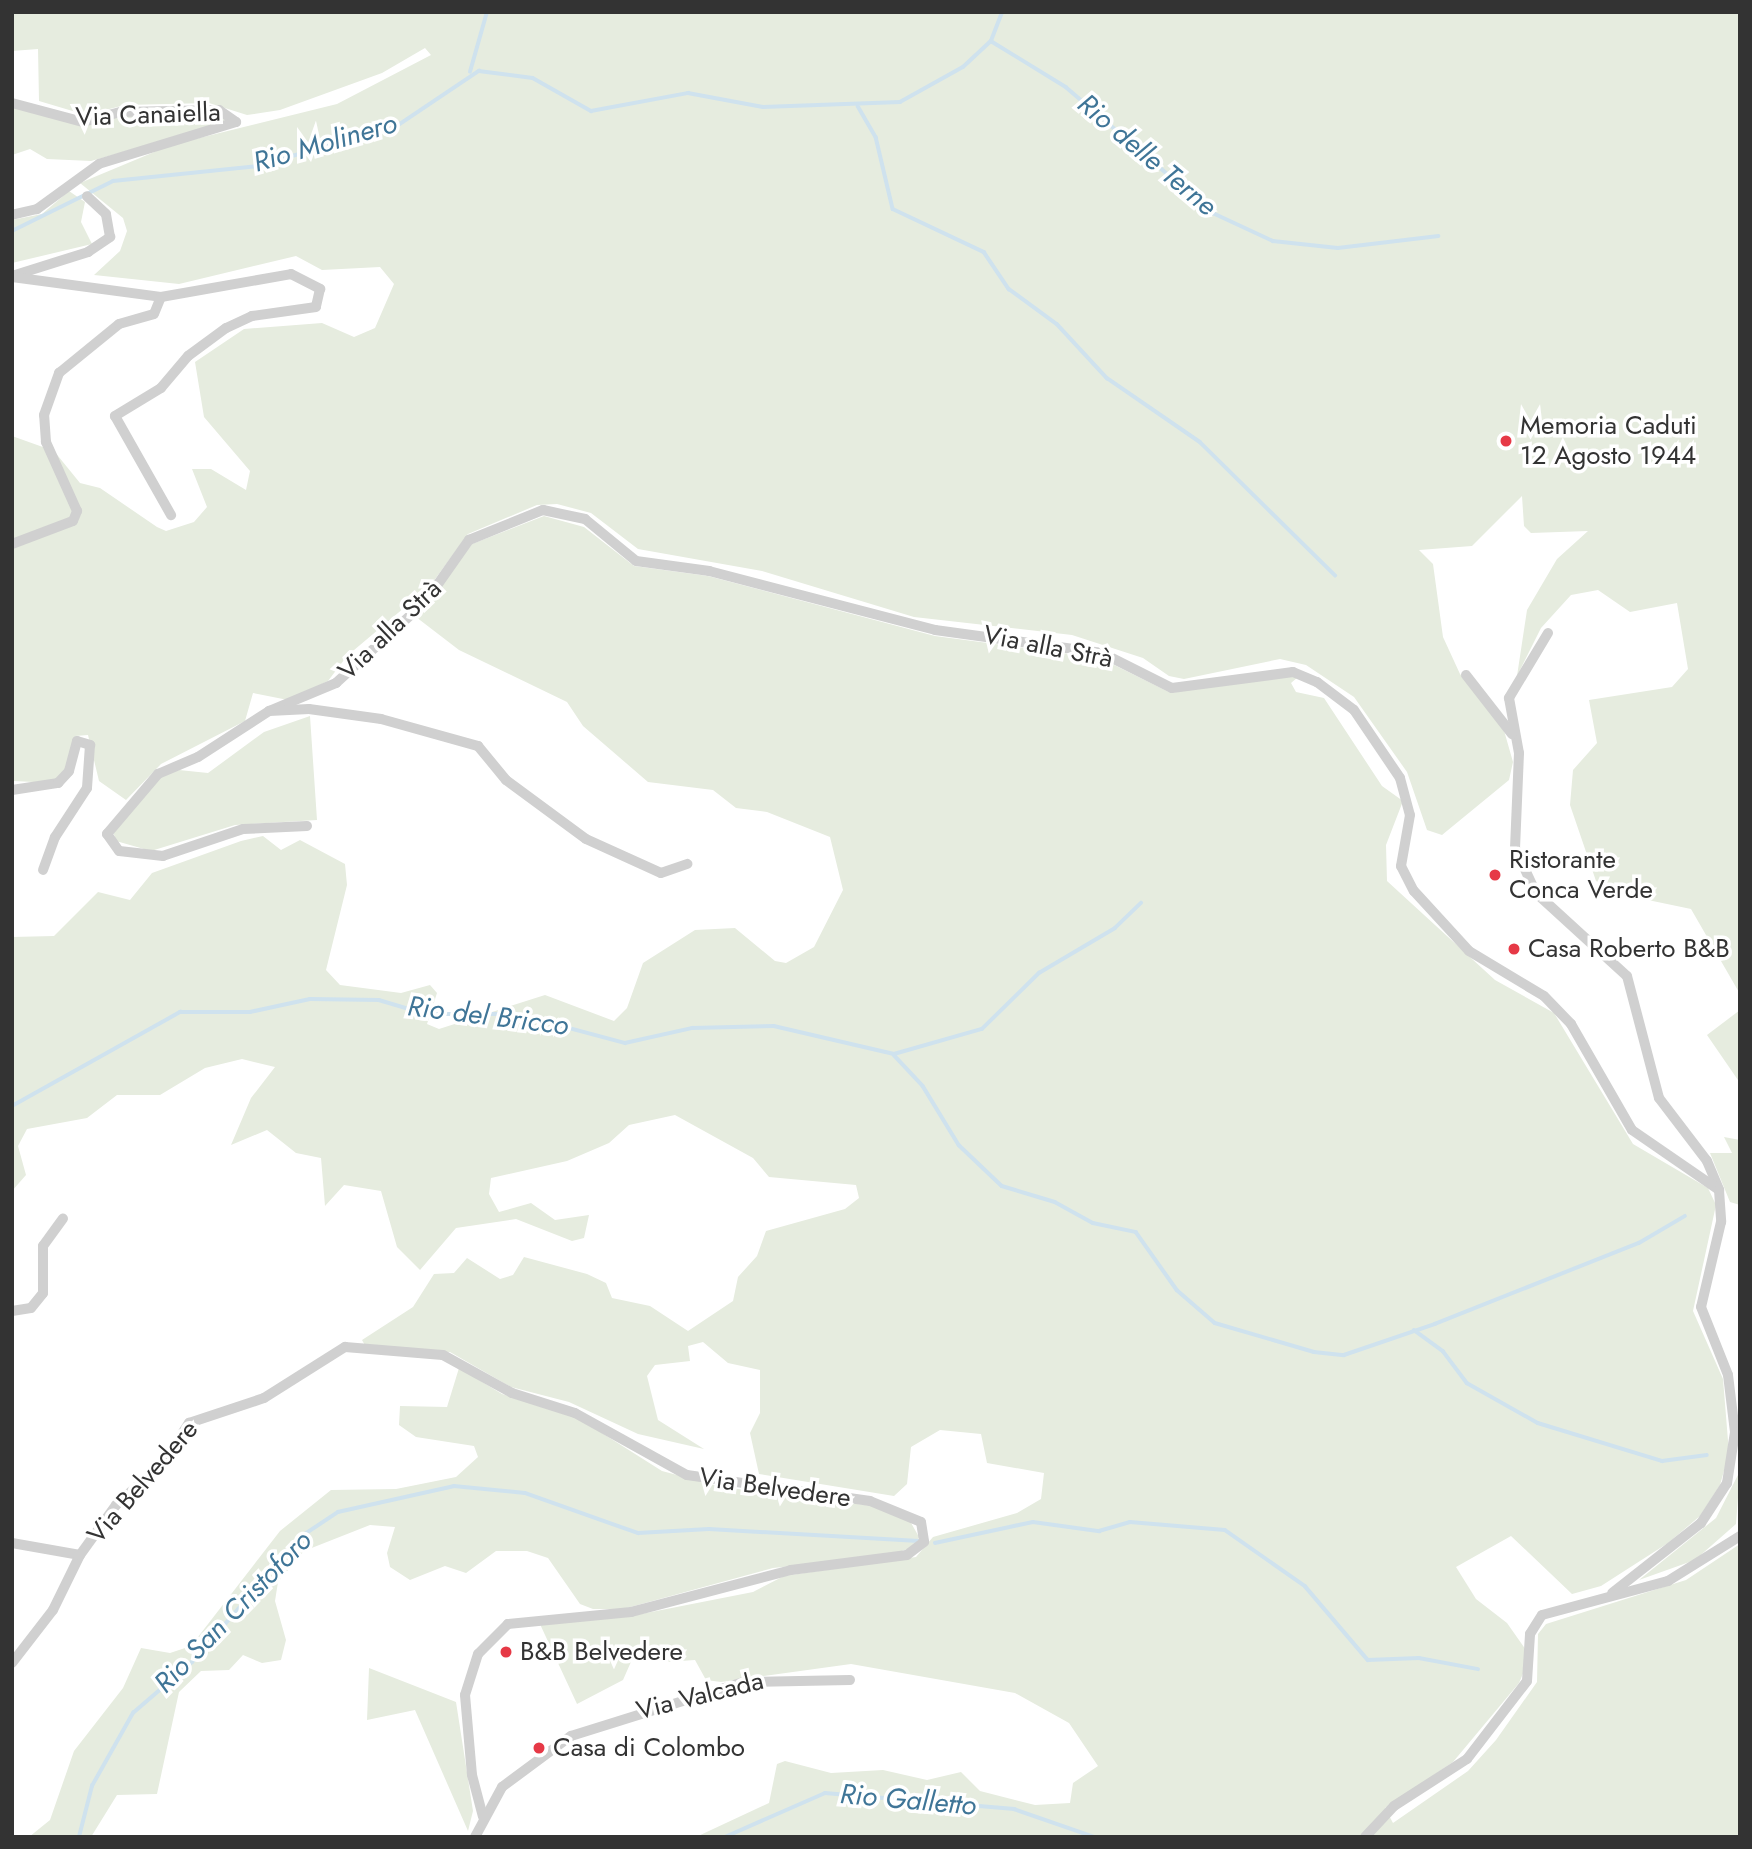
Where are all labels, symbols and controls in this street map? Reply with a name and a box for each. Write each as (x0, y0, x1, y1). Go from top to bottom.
water label: Rio delle Terne (1071, 87, 1223, 223)
street label: Via Canaiella (75, 97, 221, 133)
water label: Rio Molinero (249, 106, 401, 180)
place label: Memoria Caduti 12 Agosto 1944 (1520, 410, 1697, 472)
marker: Memoria Caduti 12 Agosto 1944 (1498, 433, 1514, 449)
street label: Via alla Strà (332, 573, 448, 687)
street label: Via alla Strà (981, 619, 1115, 675)
place label: Ristorante Conca Verde (1509, 844, 1653, 906)
marker: Ristorante Conca Verde (1487, 867, 1503, 883)
place label: Casa Roberto B&B (1528, 933, 1730, 965)
marker: Casa Roberto B&B (1506, 941, 1522, 957)
water label: Rio del Bricco (406, 989, 570, 1043)
street label: Via Belvedere (81, 1414, 205, 1550)
street label: Via Belvedere (697, 1462, 853, 1514)
water label: Rio San Cristoforo (147, 1524, 319, 1700)
place label: B&B Belvedere (520, 1636, 683, 1668)
marker: B&B Belvedere (498, 1644, 514, 1660)
street label: Via Valcada (633, 1665, 767, 1727)
place label: Casa di Colombo (553, 1732, 745, 1764)
marker: Casa di Colombo (531, 1740, 547, 1756)
water label: Rio Galletto (839, 1777, 977, 1823)

